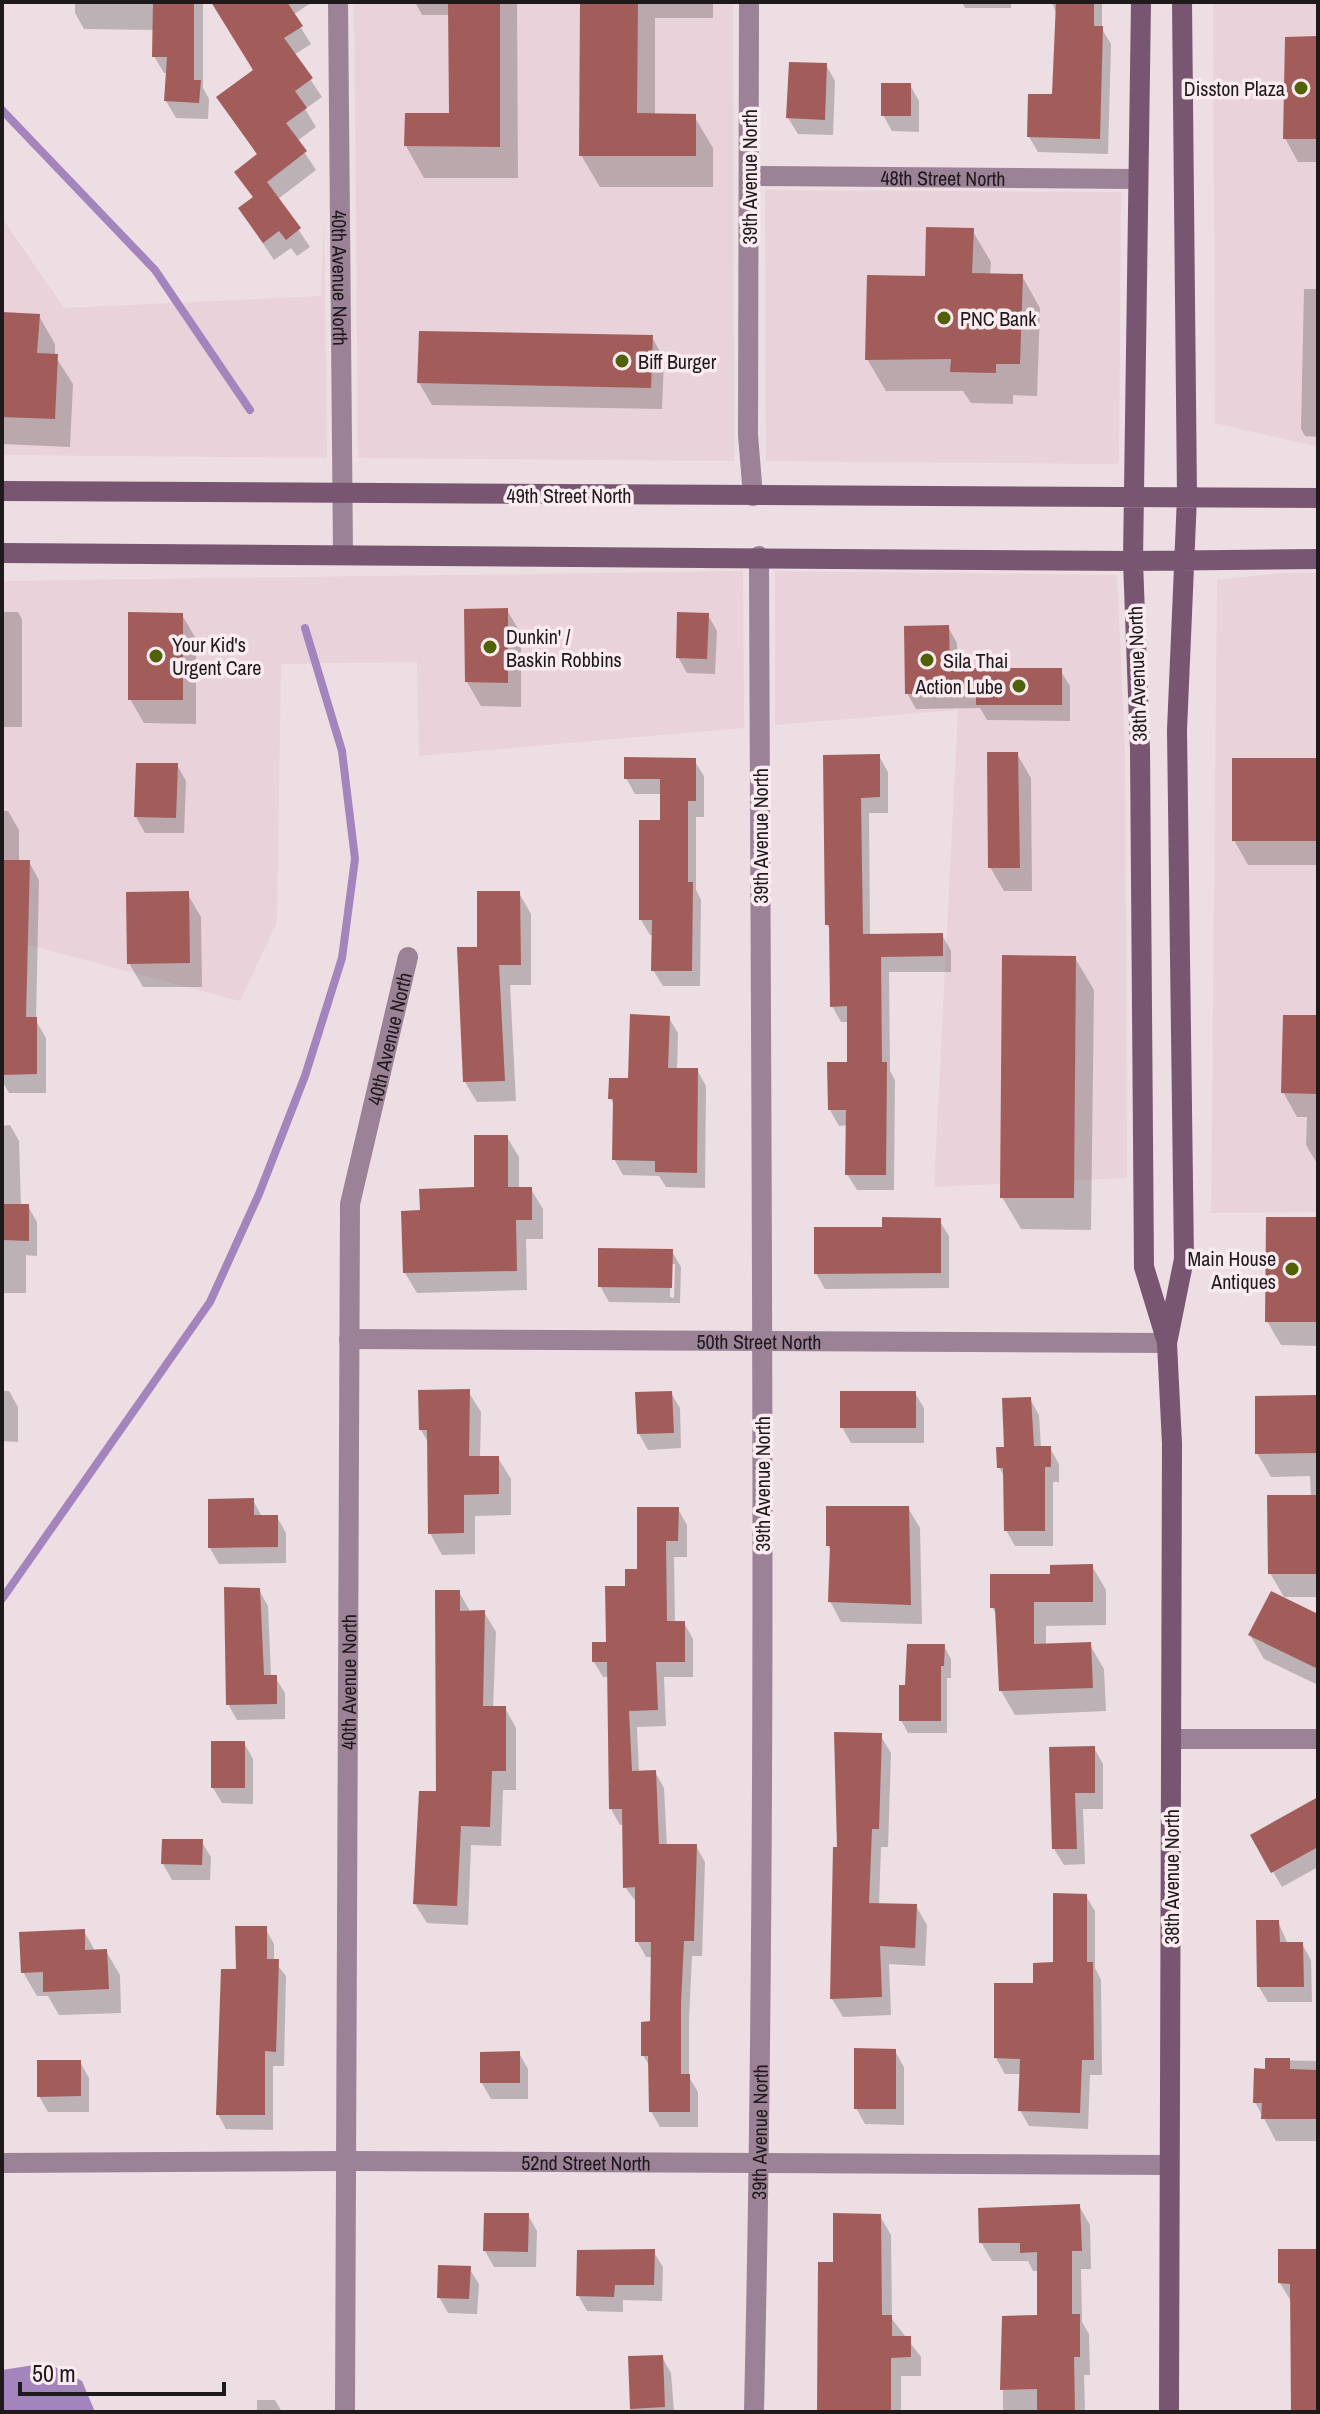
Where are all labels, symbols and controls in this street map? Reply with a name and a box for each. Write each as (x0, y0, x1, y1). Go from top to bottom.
place label: Disston Plaza (1184, 75, 1285, 102)
marker: Disston Plaza (1292, 79, 1310, 97)
street label: 39th Avenue North (736, 109, 763, 245)
street label: 48th Street North (880, 164, 1006, 191)
street label: 40th Avenue North (326, 210, 355, 346)
place label: PNC Bank (960, 305, 1037, 332)
marker: PNC Bank (935, 309, 953, 327)
place label: Biff Burger (638, 348, 717, 375)
marker: Biff Burger (613, 352, 631, 370)
street label: 49th Street North (507, 482, 631, 509)
street label: 38th Avenue North (1121, 606, 1153, 742)
place label: Dunkin' / Baskin Robbins (506, 623, 622, 673)
place label: Your Kid's Urgent Care (172, 631, 261, 681)
marker: Dunkin' / Baskin Robbins (481, 638, 499, 656)
marker: Your Kid's Urgent Care (147, 647, 165, 665)
place label: Sila Thai (943, 647, 1008, 674)
marker: Sila Thai (918, 651, 936, 669)
place label: Action Lube (914, 673, 1003, 700)
marker: Action Lube (1010, 677, 1028, 695)
street label: 39th Avenue North (747, 768, 774, 904)
street label: 40th Avenue North (360, 969, 418, 1108)
place label: Main House Antiques (1188, 1245, 1276, 1295)
marker: Main House Antiques (1283, 1260, 1301, 1278)
street label: 50th Street North (696, 1327, 822, 1355)
street label: 39th Avenue North (749, 1416, 776, 1552)
street label: 40th Avenue North (334, 1614, 362, 1750)
street label: 38th Avenue North (1158, 1809, 1185, 1945)
street label: 39th Avenue North (745, 2064, 773, 2200)
street label: 52nd Street North (521, 2148, 651, 2176)
scale bar (20, 2346, 224, 2396)
text: 50 m (32, 2357, 76, 2389)

